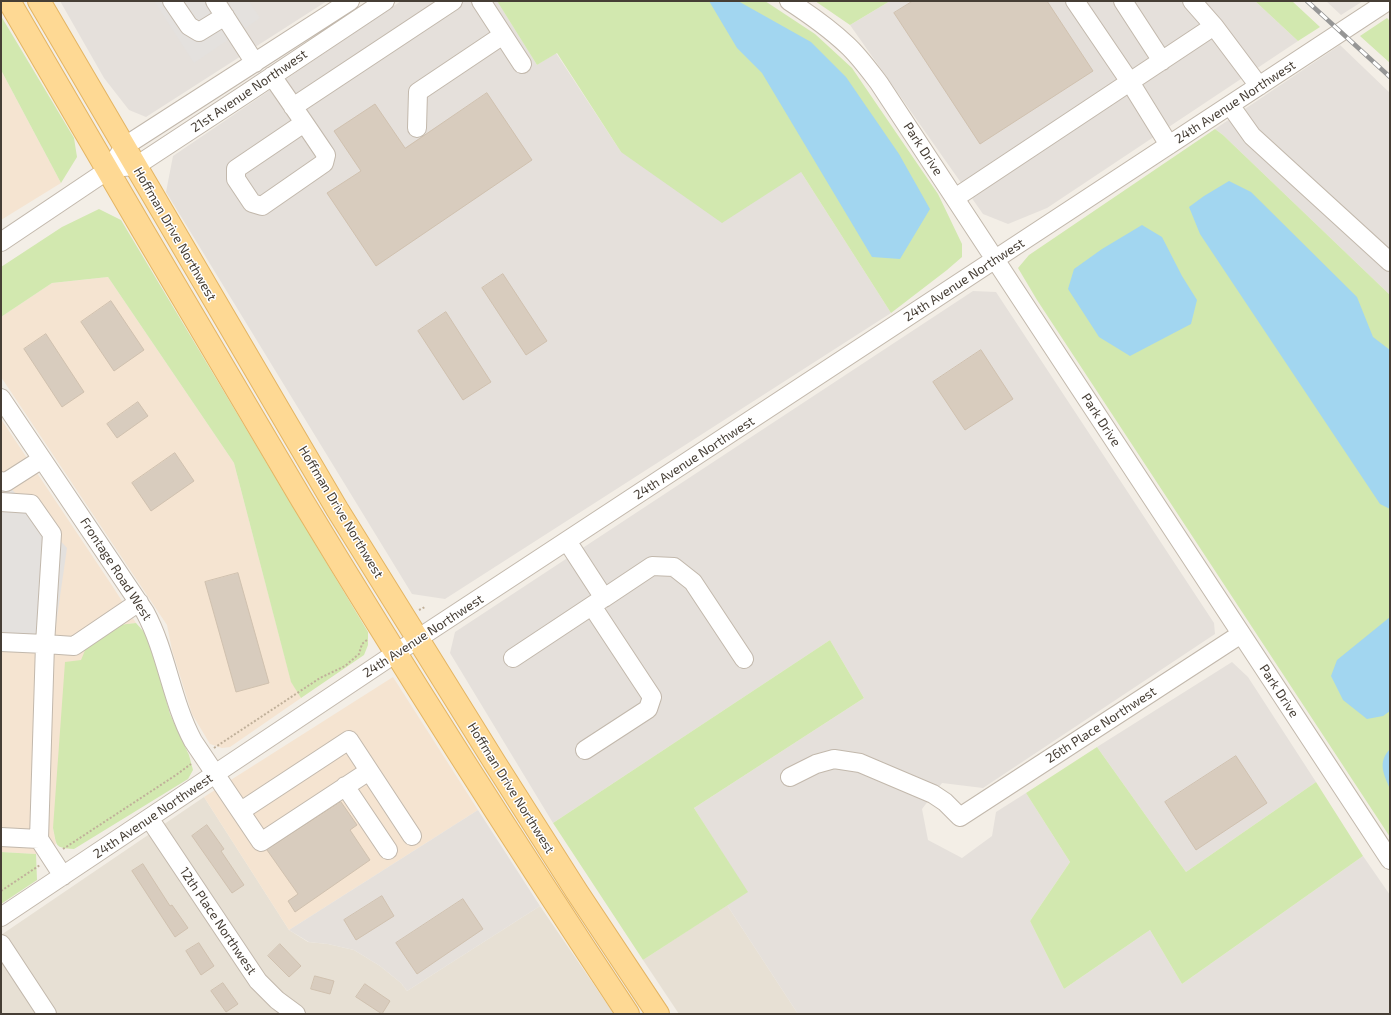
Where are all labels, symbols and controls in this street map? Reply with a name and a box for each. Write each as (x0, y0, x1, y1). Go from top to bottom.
street label: 21st Avenue Northwest (188, 46, 310, 136)
street label: 24th Avenue Northwest (1172, 57, 1298, 147)
street label: Park Drive (900, 119, 946, 179)
street label: Hoffman Drive Northwest (130, 164, 220, 304)
street label: 24th Avenue Northwest (901, 235, 1027, 325)
street label: Park Drive (1078, 390, 1124, 450)
street label: 24th Avenue Northwest (631, 413, 757, 503)
street label: Hoffman Drive Northwest (295, 443, 387, 581)
street label: Frontage Road West (77, 515, 155, 623)
street label: 24th Avenue Northwest (360, 591, 486, 681)
street label: Park Drive (1256, 661, 1302, 721)
street label: 26th Place Northwest (1043, 683, 1159, 767)
street label: Hoffman Drive Northwest (464, 720, 558, 856)
street label: 24th Avenue Northwest (90, 770, 216, 862)
street label: 12th Place Northwest (176, 864, 260, 978)

